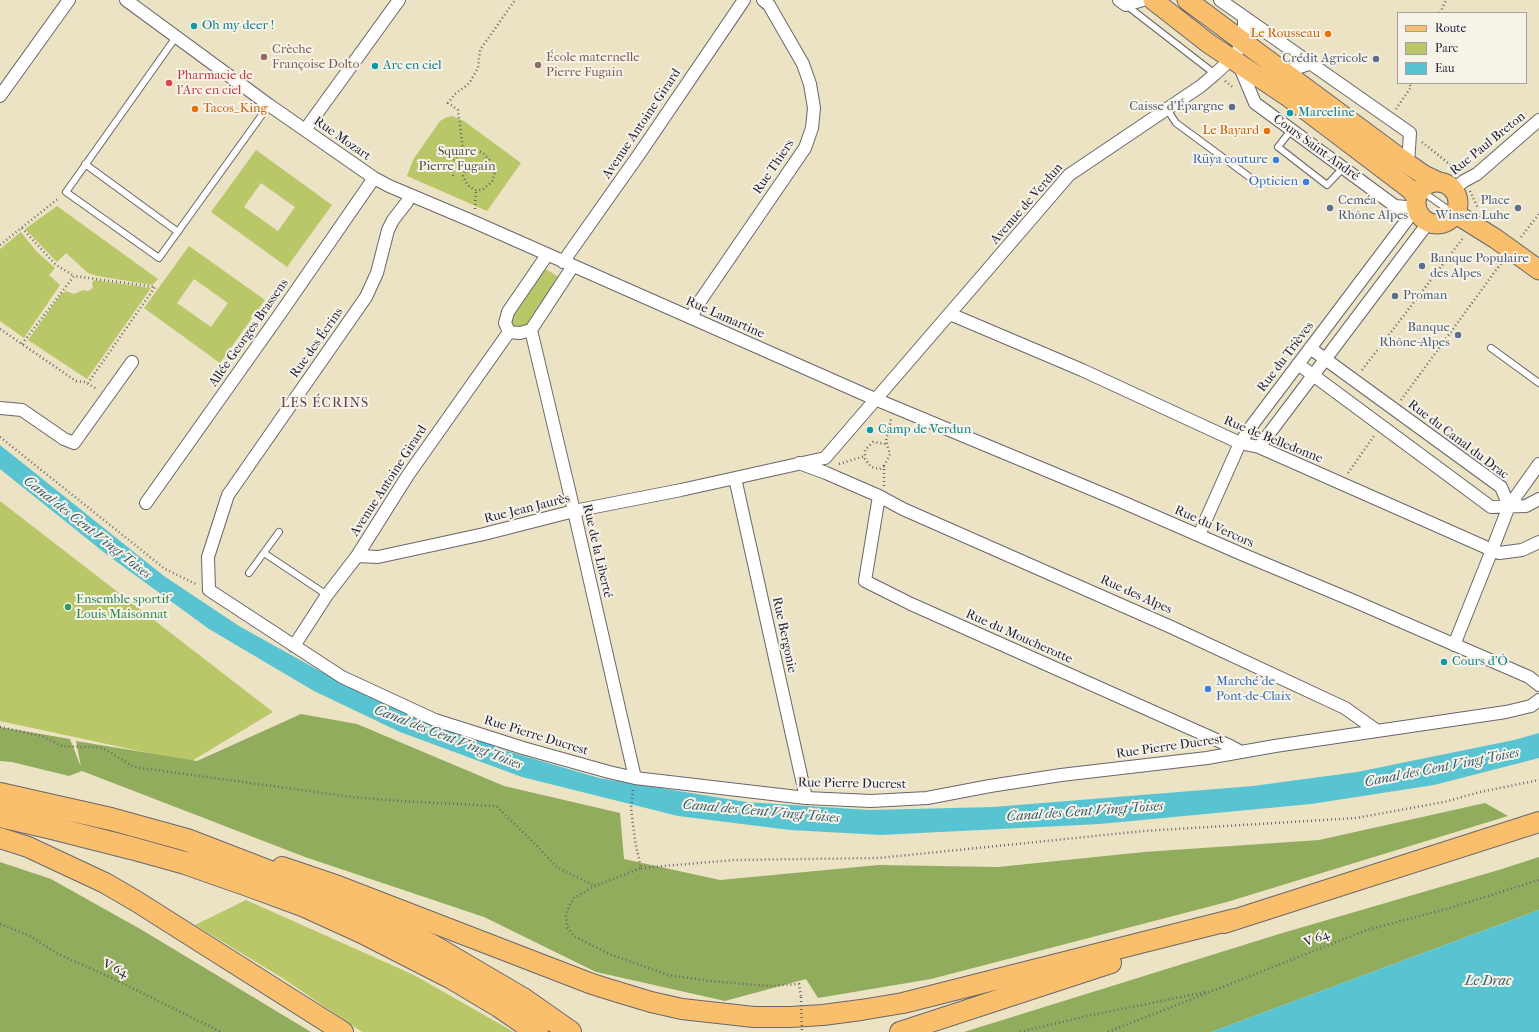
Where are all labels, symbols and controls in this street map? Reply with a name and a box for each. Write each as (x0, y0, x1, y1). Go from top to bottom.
legend (1397, 12, 1527, 84)
place label: Oh my deer ! (202, 18, 274, 34)
marker: Oh my deer ! (189, 21, 199, 31)
text: Route (1435, 21, 1467, 35)
place label: Le Rousseau (1250, 26, 1320, 42)
marker: Le Rousseau (1323, 29, 1333, 39)
text: Parc (1435, 41, 1458, 55)
place label: Crèche Françoise Dolto (272, 42, 359, 73)
place label: École maternelle Pierre Fugain (546, 50, 640, 81)
place label: Crédit Agricole (1282, 51, 1368, 67)
marker: Crèche Françoise Dolto (259, 52, 269, 62)
marker: Crédit Agricole (1371, 54, 1381, 64)
place label: Arc en ciel (383, 58, 442, 74)
marker: École maternelle Pierre Fugain (533, 60, 543, 70)
marker: Arc en ciel (370, 61, 380, 71)
text: Eau (1435, 61, 1455, 75)
street label: Avenue Antoine Girard (599, 66, 685, 182)
place label: Pharmacie de l'Arc en ciel (177, 68, 253, 99)
marker: Pharmacie de l'Arc en ciel (164, 78, 174, 88)
place label: Caisse d'Épargne (1129, 99, 1224, 115)
place label: Tacos_King (203, 101, 267, 117)
marker: Caisse d'Épargne (1227, 102, 1237, 112)
marker: Tacos_King (190, 104, 200, 114)
place label: Marceline (1298, 105, 1355, 121)
marker: Marceline (1285, 108, 1295, 118)
street label: Rue Paul Breton (1447, 109, 1529, 179)
street label: Cours Saint-André (1270, 112, 1362, 184)
street label: Rue Mozart (310, 114, 374, 164)
place label: Le Bayard (1202, 123, 1259, 139)
marker: Le Bayard (1262, 126, 1272, 136)
street label: Rue Thiers (750, 137, 798, 197)
park label: Square Pierre Fugain (419, 144, 495, 175)
place label: Rüya couture (1193, 152, 1268, 168)
marker: Rüya couture (1271, 155, 1281, 165)
street label: Avenue de Verdun (987, 160, 1067, 248)
place label: Opticien (1249, 174, 1298, 190)
marker: Opticien (1301, 177, 1311, 187)
place label: Ceméa Rhône Alpes (1338, 193, 1408, 224)
place label: Place Winsen Luhe (1436, 193, 1510, 224)
marker: Ceméa Rhône Alpes (1325, 203, 1335, 213)
marker: Place Winsen Luhe (1513, 203, 1523, 213)
place label: Banque Populaire des Alpes (1430, 251, 1529, 282)
marker: Banque Populaire des Alpes (1417, 261, 1427, 271)
street label: Allée Georges Brassens (206, 276, 292, 390)
place label: Proman (1403, 288, 1447, 304)
marker: Proman (1390, 291, 1400, 301)
street label: Rue Lamartine (683, 294, 767, 342)
street label: Rue des Écrins (287, 305, 347, 381)
street label: Rue du Trièves (1255, 319, 1317, 395)
place label: Banque Rhône-Alpes (1379, 320, 1450, 351)
marker: Banque Rhône-Alpes (1453, 330, 1463, 340)
district label: LES ÉCRINS (281, 396, 369, 412)
street label: Rue du Canal du Drac (1405, 397, 1511, 483)
street label: Rue de Belledonne (1221, 413, 1325, 467)
place label: Camp de Verdun (878, 422, 971, 438)
street label: Avenue Antoine Girard (347, 423, 431, 539)
marker: Camp de Verdun (865, 425, 875, 435)
water label: Canal des Cent Vingt Toises (20, 473, 154, 583)
street label: Rue Jean Jaurès (483, 491, 571, 527)
street label: Rue de la Liberté (579, 503, 615, 599)
street label: Rue du Vercors (1172, 503, 1256, 551)
street label: Rue des Alpes (1098, 572, 1174, 618)
place label: Ensemble sportif Louis Maisonnat (76, 592, 170, 623)
street label: Rue Bergonie (768, 596, 800, 674)
marker: Ensemble sportif Louis Maisonnat (63, 602, 73, 612)
street label: Rue du Moucherotte (963, 606, 1075, 668)
place label: Cours d'Ô (1452, 654, 1508, 670)
marker: Cours d'Ô (1439, 657, 1449, 667)
place label: Marché de Pont-de-Claix (1216, 674, 1291, 705)
marker: Marché de Pont-de-Claix (1203, 684, 1213, 694)
water label: Canal des Cent Vingt Toises (372, 702, 524, 774)
street label: Rue Pierre Ducrest (482, 713, 590, 759)
street label: Rue Pierre Ducrest (1115, 732, 1225, 762)
water label: Canal des Cent Vingt Toises (1363, 745, 1521, 791)
street label: Rue Pierre Ducrest (798, 775, 906, 793)
water label: Canal des Cent Vingt Toises (682, 797, 840, 827)
water label: Canal des Cent Vingt Toises (1006, 798, 1164, 826)
street label: V 64 (1302, 927, 1332, 951)
street label: V 64 (100, 956, 130, 982)
water label: Le Drac (1465, 974, 1511, 990)

